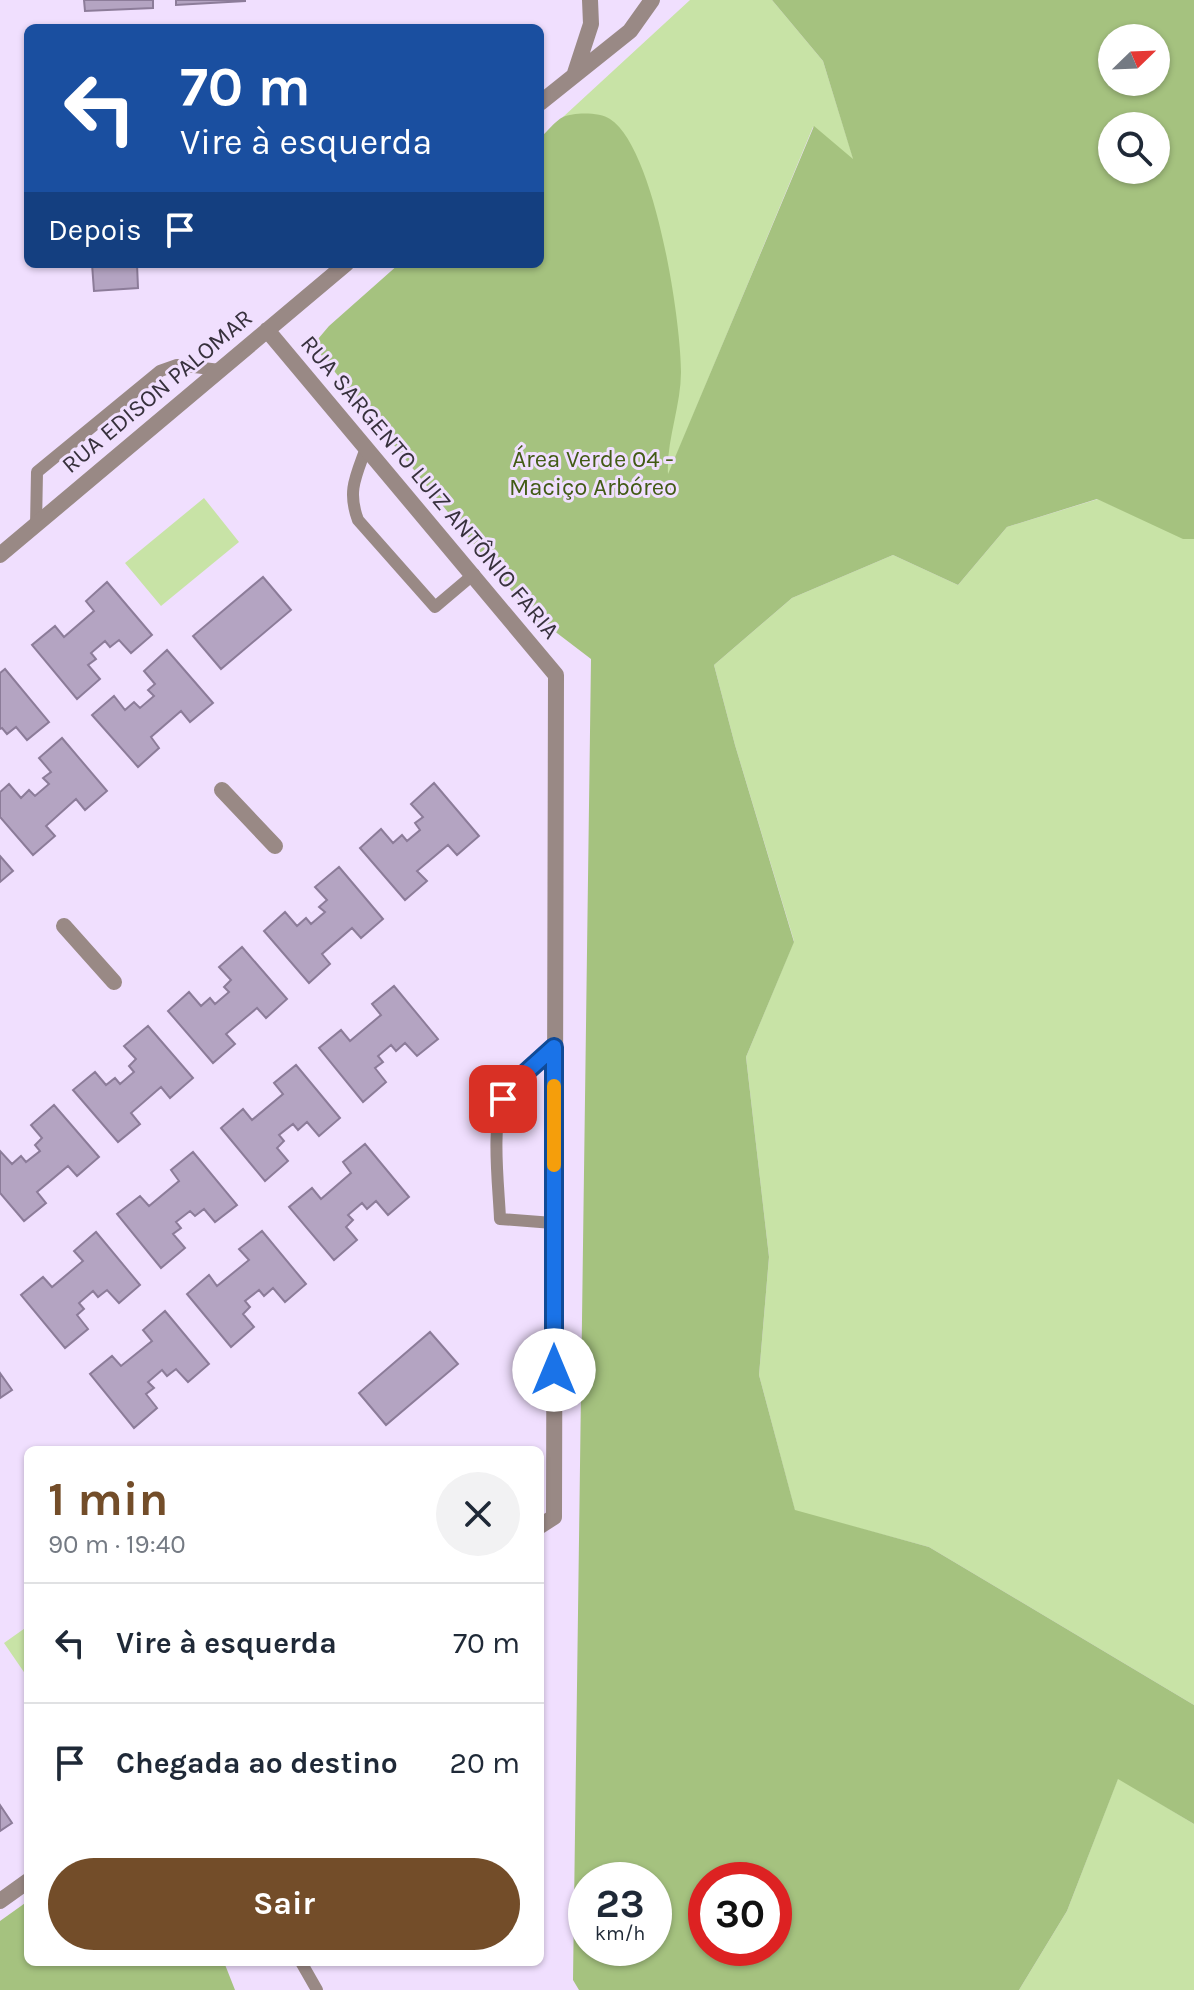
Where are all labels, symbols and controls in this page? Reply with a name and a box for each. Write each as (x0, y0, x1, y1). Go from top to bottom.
north arrow (1098, 24, 1170, 96)
map controls (1098, 24, 1170, 184)
text: 70 m (180, 54, 311, 119)
icon: left (48, 56, 152, 160)
button: search (1098, 112, 1170, 184)
text: Vire à esquerda (180, 121, 432, 163)
icon: arrive (158, 208, 202, 252)
text: Depois (48, 212, 142, 248)
street label: RUA EDISON PALOMAR (56, 303, 258, 479)
street label: RUA SARGENTO LUIZ ANTÔNIO FARIA (295, 329, 566, 644)
park label: Área Verde 04 - Maciço Arbóreo (509, 444, 677, 501)
pin (469, 1065, 537, 1133)
icon: arrive (481, 1077, 525, 1121)
position arrow (512, 1328, 596, 1412)
text: 1 min (48, 1471, 168, 1527)
button: close (436, 1472, 520, 1556)
text: 90 m · 19:40 (48, 1529, 186, 1560)
icon: left (48, 1621, 92, 1665)
text: Vire à esquerda (116, 1625, 337, 1661)
text: 70 m (453, 1625, 520, 1661)
icon: arrive (48, 1741, 92, 1785)
text: Chegada ao destino (116, 1745, 398, 1781)
text: 20 m (450, 1745, 520, 1781)
button: Sair (48, 1858, 520, 1950)
speed limit sign: 30 (688, 1862, 792, 1966)
text: 23 (595, 1880, 645, 1927)
text: km/h (595, 1922, 645, 1945)

